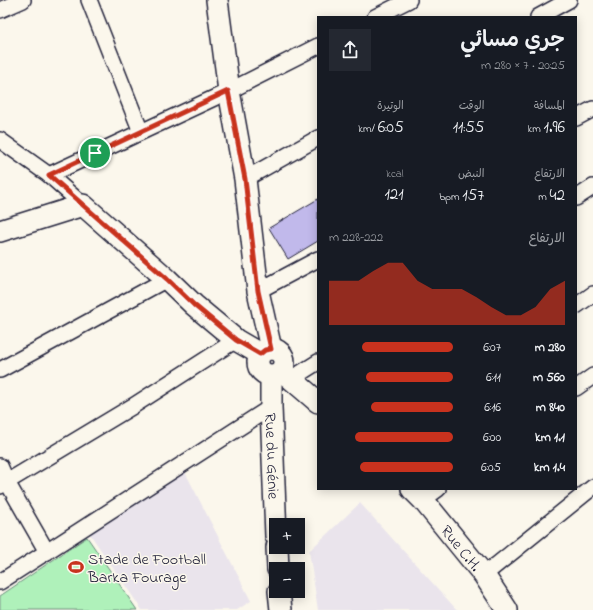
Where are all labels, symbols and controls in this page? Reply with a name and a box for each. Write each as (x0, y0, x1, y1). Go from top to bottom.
text: جري مسائي (460, 25, 565, 57)
button: share (329, 29, 371, 71)
text: 20:25 · 7 × 280 m (481, 56, 565, 75)
text: الوتيرة (377, 98, 404, 114)
text: الوقت (459, 98, 484, 114)
text: المسافة (534, 98, 565, 114)
text: 6:05 (378, 115, 404, 140)
text: 11:55 (453, 115, 484, 140)
text: 1.96 (544, 115, 565, 140)
text: /km (358, 121, 378, 137)
text: km (527, 121, 544, 137)
pin (78, 136, 112, 170)
icon: arrive (84, 142, 106, 164)
text: kcal (386, 166, 404, 182)
text: النبض (458, 166, 484, 182)
text: الارتفاع (534, 166, 565, 182)
text: 121 (384, 182, 404, 207)
text: 157 (462, 183, 484, 208)
text: 42 (550, 183, 565, 208)
text: bpm (439, 189, 462, 205)
text: m (538, 189, 550, 205)
text: 222–228 m (329, 228, 383, 247)
text: الارتفاع (529, 229, 565, 248)
text: 6:07 (483, 338, 501, 357)
text: 280 m (535, 338, 565, 357)
text: 6:11 (486, 368, 501, 387)
text: 560 m (533, 368, 565, 387)
text: 6:16 (484, 398, 501, 417)
text: 840 m (536, 398, 565, 417)
street label: Rue du Génie (257, 412, 285, 501)
text: 6:00 (483, 428, 501, 447)
text: 1.1 km (535, 428, 565, 447)
text: 6:05 (481, 458, 501, 477)
text: 1.4 km (534, 458, 565, 477)
map controls (269, 518, 305, 598)
button: + (269, 518, 305, 554)
street label: Rue C.H. (434, 520, 486, 577)
place label: Stade de Football Barka Fourage (87, 548, 206, 590)
sports icon: Stade de Football Barka Fourage (67, 558, 85, 576)
button: − (269, 562, 305, 598)

